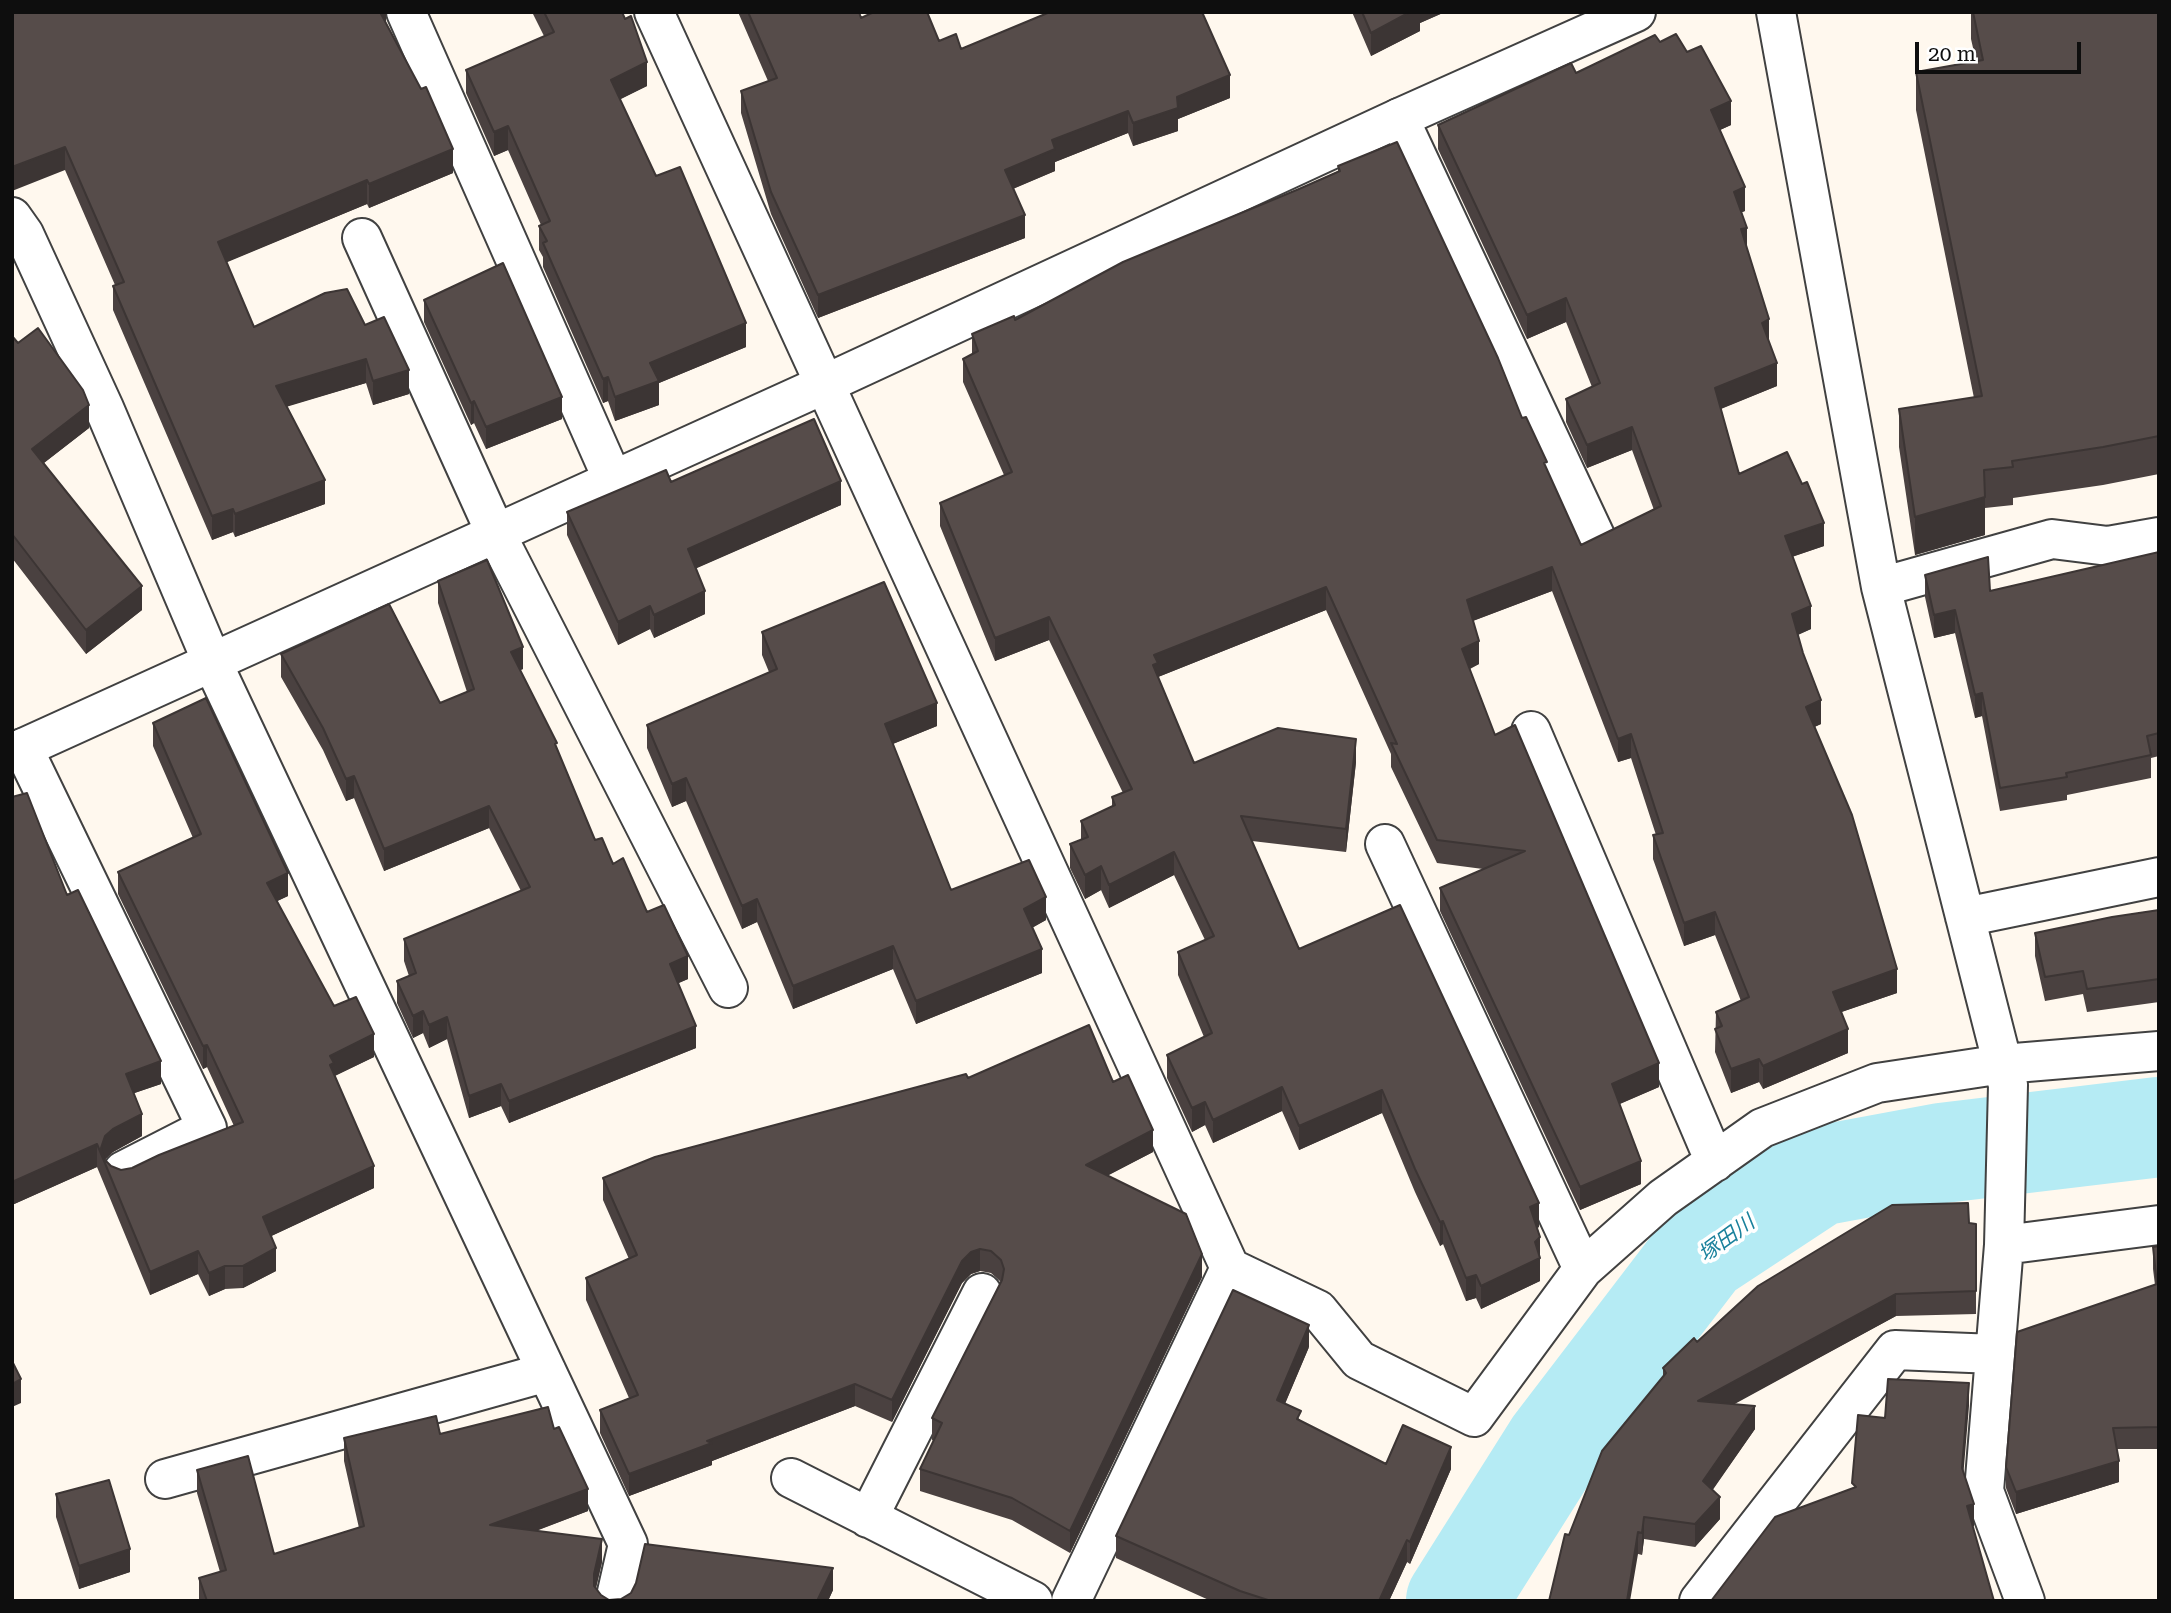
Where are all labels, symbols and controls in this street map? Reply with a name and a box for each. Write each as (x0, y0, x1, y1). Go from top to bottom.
scale bar (1919, 28, 2085, 72)
text: 20 m (1928, 42, 1976, 66)
water label: 塚田川 (1694, 1210, 1760, 1268)

